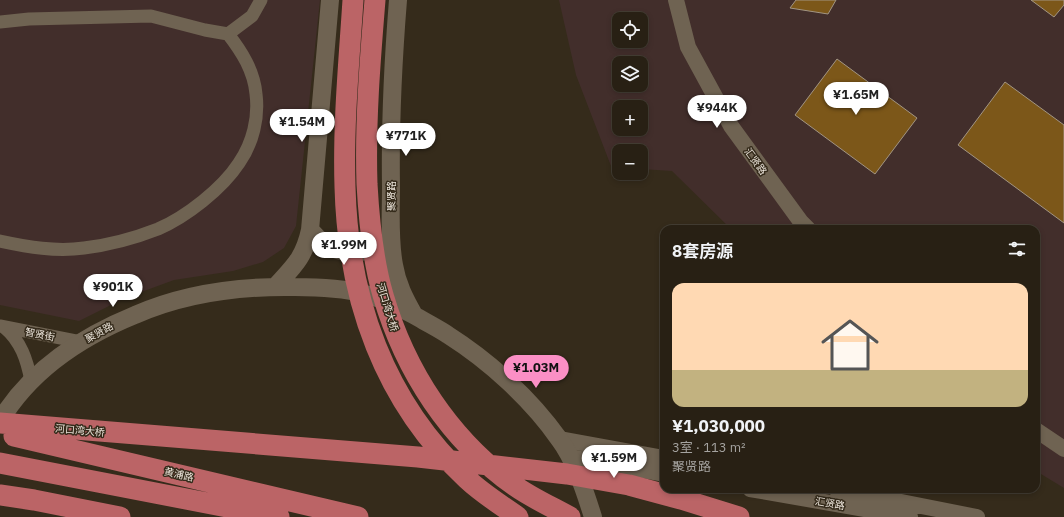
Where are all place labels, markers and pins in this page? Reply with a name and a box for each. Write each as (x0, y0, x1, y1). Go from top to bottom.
pin: ¥1.65M (823, 82, 889, 116)
pin: ¥944K (689, 95, 745, 129)
pin: ¥1.54M (269, 109, 335, 143)
pin: ¥771K (378, 123, 434, 157)
pin: ¥1.99M (311, 232, 377, 266)
pin: ¥901K (85, 274, 141, 308)
pin: ¥1.03M (503, 355, 569, 389)
pin: ¥1.59M (581, 445, 647, 479)

